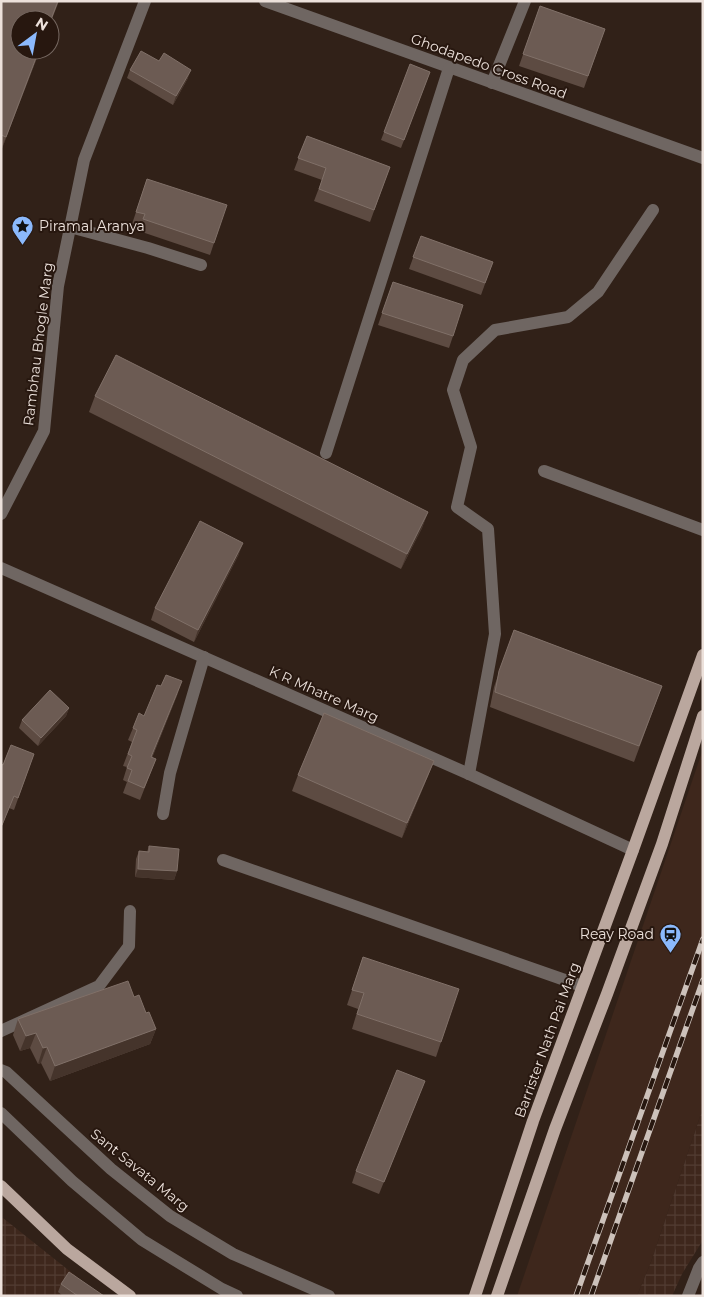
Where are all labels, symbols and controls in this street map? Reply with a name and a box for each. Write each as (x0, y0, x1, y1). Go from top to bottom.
north arrow (10, 10, 60, 60)
text: N (32, 13, 51, 35)
street label: Ghodapedo Cross Road (408, 29, 570, 103)
place icon: Piramal Aranya (11, 214, 35, 245)
place label: Piramal Aranya (39, 217, 145, 235)
street label: Rambhau Bhogle Marg (19, 261, 57, 427)
street label: K R Mhatre Marg (266, 662, 382, 726)
station icon: Reay Road (658, 922, 682, 953)
place label: Reay Road (580, 925, 654, 943)
street label: Barrister Nath Pai Marg (510, 960, 584, 1120)
street label: Sant Savata Marg (87, 1125, 193, 1215)

